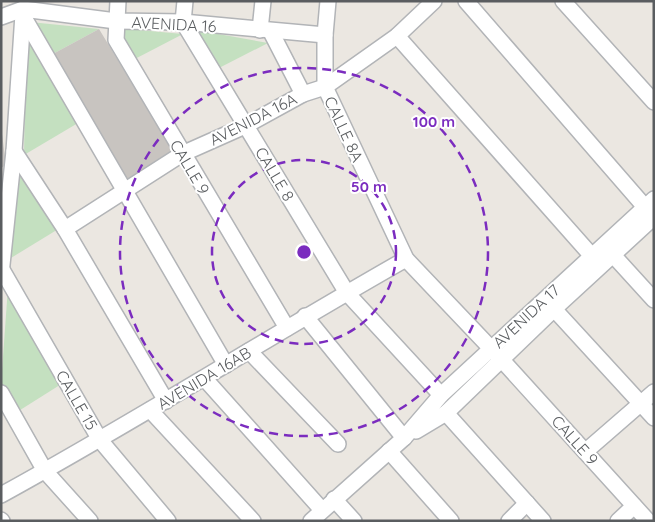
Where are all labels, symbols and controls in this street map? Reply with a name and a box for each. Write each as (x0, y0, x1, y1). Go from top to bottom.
street label: AVENIDA 16 (131, 12, 217, 36)
street label: AVENIDA 16A (206, 88, 300, 150)
street label: CALLE 8A (320, 93, 368, 165)
text: 100 m (413, 112, 455, 131)
street label: CALLE 9 (166, 136, 214, 198)
street label: CALLE 8 (251, 143, 299, 205)
text: 50 m (351, 177, 387, 196)
centre of rings (295, 243, 313, 261)
street label: AVENIDA 17 (488, 280, 564, 352)
street label: AVENIDA 16AB (154, 342, 254, 414)
street label: CALLE 15 (52, 366, 102, 434)
street label: CALLE 9 (547, 411, 603, 469)

